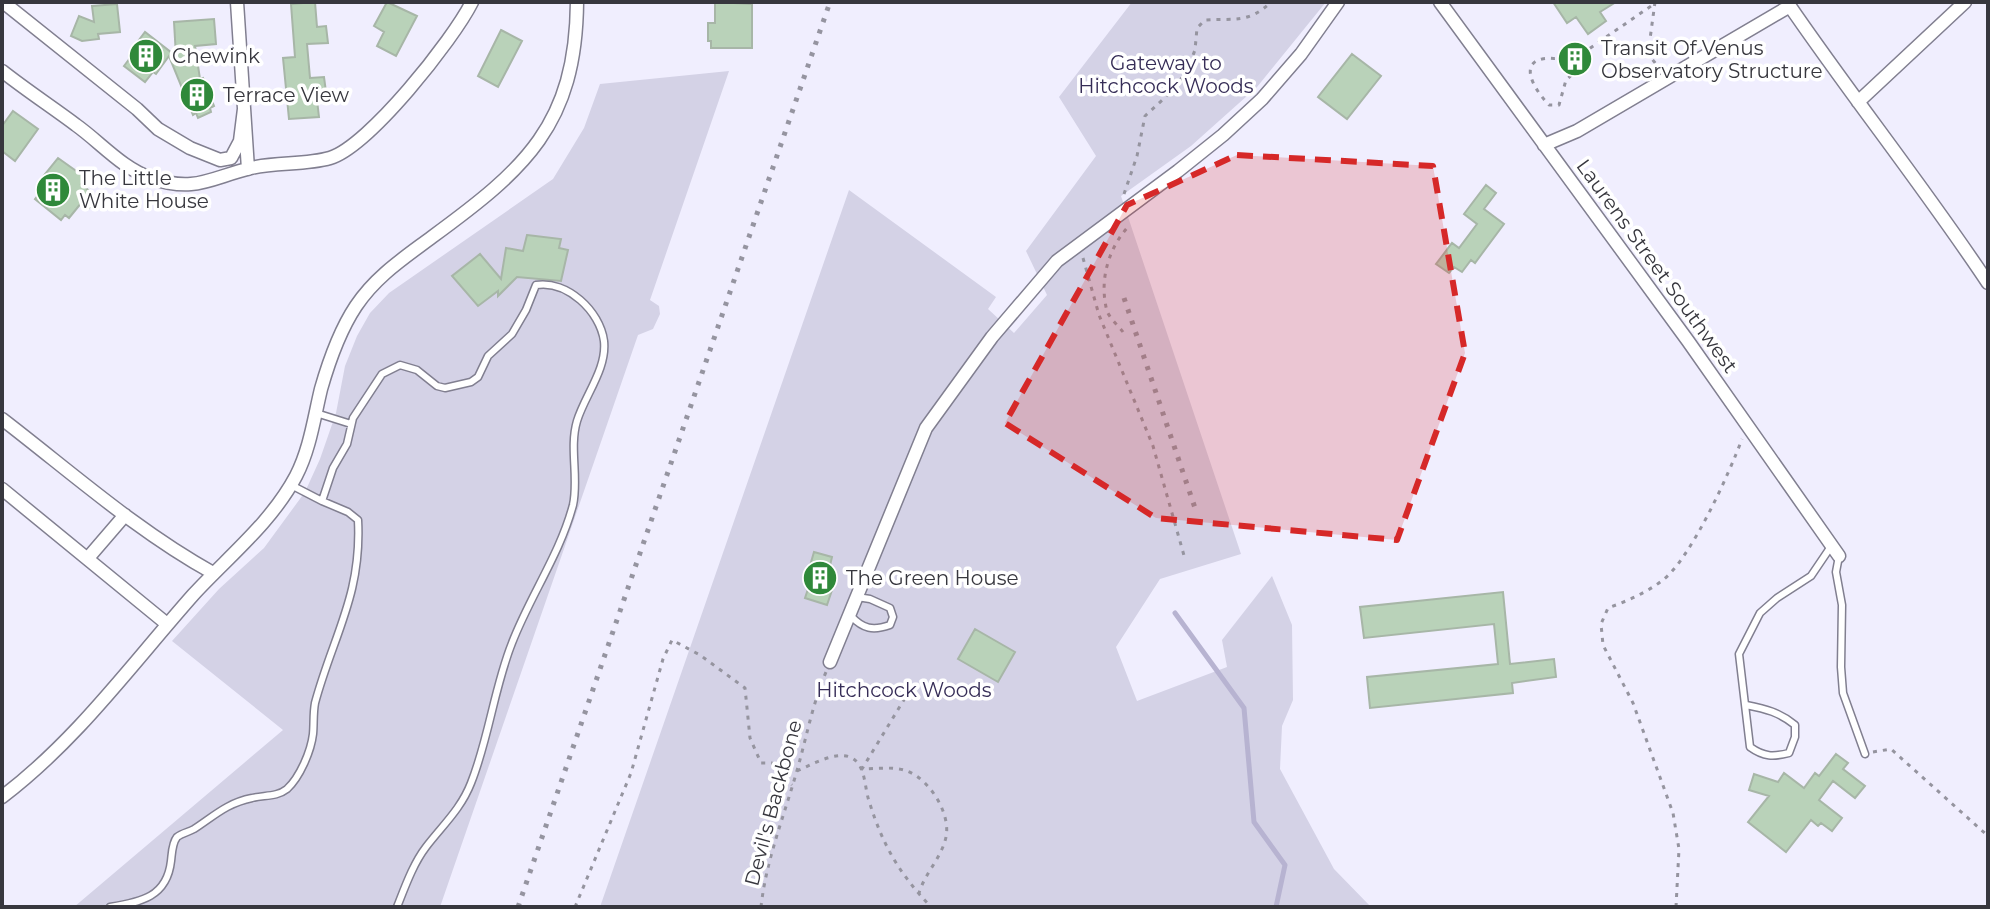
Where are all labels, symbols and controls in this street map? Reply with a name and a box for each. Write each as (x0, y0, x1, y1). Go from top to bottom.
place label: Transit Of Venus Observatory Structure (1601, 36, 1823, 83)
building icon: Chewink (127, 37, 165, 75)
building icon: Transit Of Venus Observatory Structure (1556, 40, 1594, 78)
place label: Chewink (172, 44, 260, 68)
park label: Gateway to Hitchcock Woods (1078, 51, 1254, 98)
building icon: Terrace View (178, 76, 216, 114)
place label: Terrace View (223, 83, 350, 107)
street label: Laurens Street Southwest (1571, 155, 1743, 377)
place label: The Little White House (79, 166, 209, 213)
building icon: The Little White House (34, 171, 72, 209)
building icon: The Green House (801, 559, 839, 597)
place label: The Green House (846, 566, 1019, 590)
park label: Hitchcock Woods (816, 678, 992, 702)
street label: Devil's Backbone (739, 717, 807, 889)

